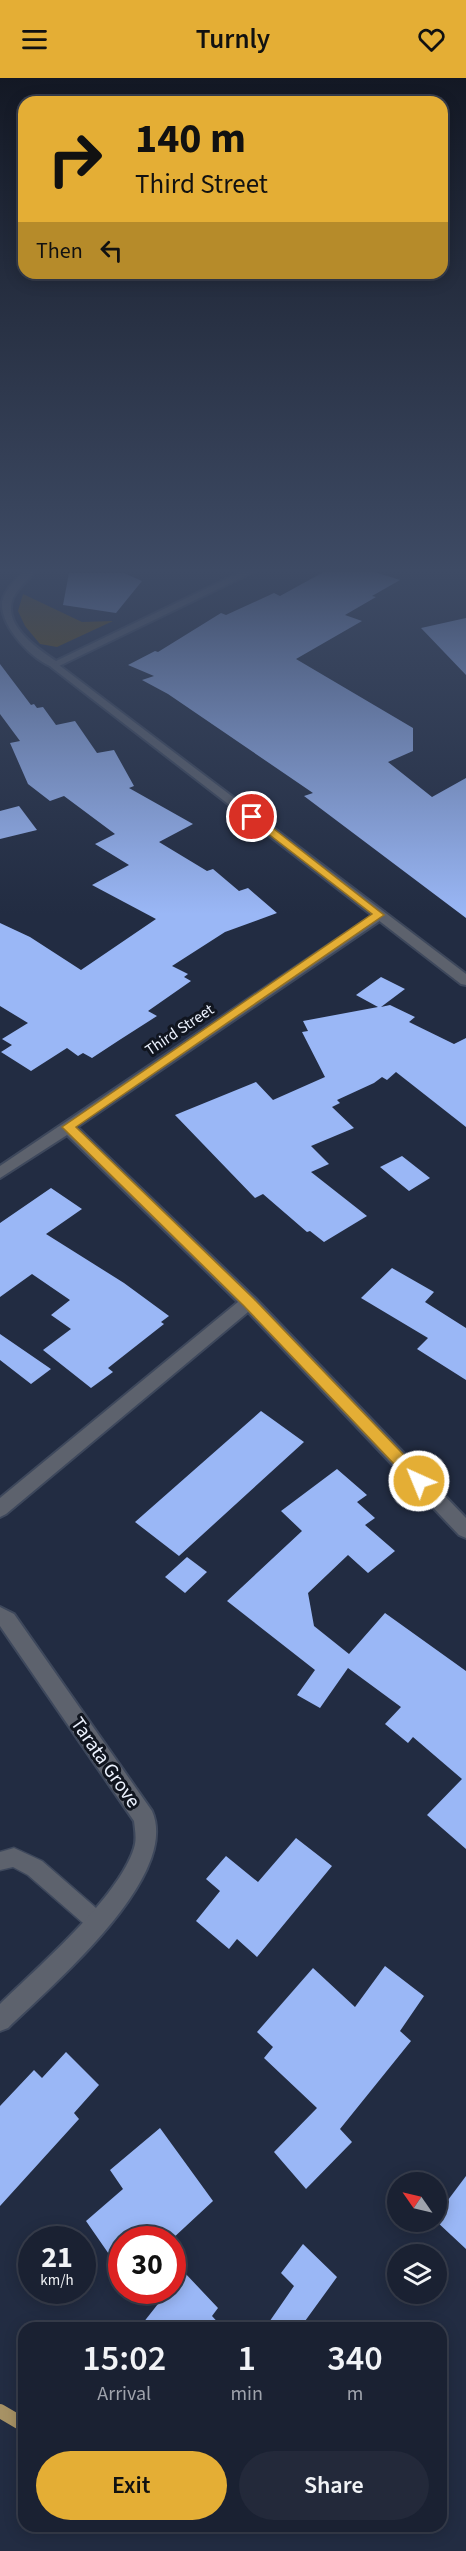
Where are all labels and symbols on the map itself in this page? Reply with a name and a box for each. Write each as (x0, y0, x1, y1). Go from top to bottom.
pin (226, 791, 277, 842)
street label: Third Street (141, 998, 219, 1061)
position arrow (387, 1449, 451, 1513)
street label: Tarata Grove (64, 1712, 147, 1814)
north arrow (387, 2172, 447, 2232)
speed limit sign: 30 (108, 2226, 186, 2304)

